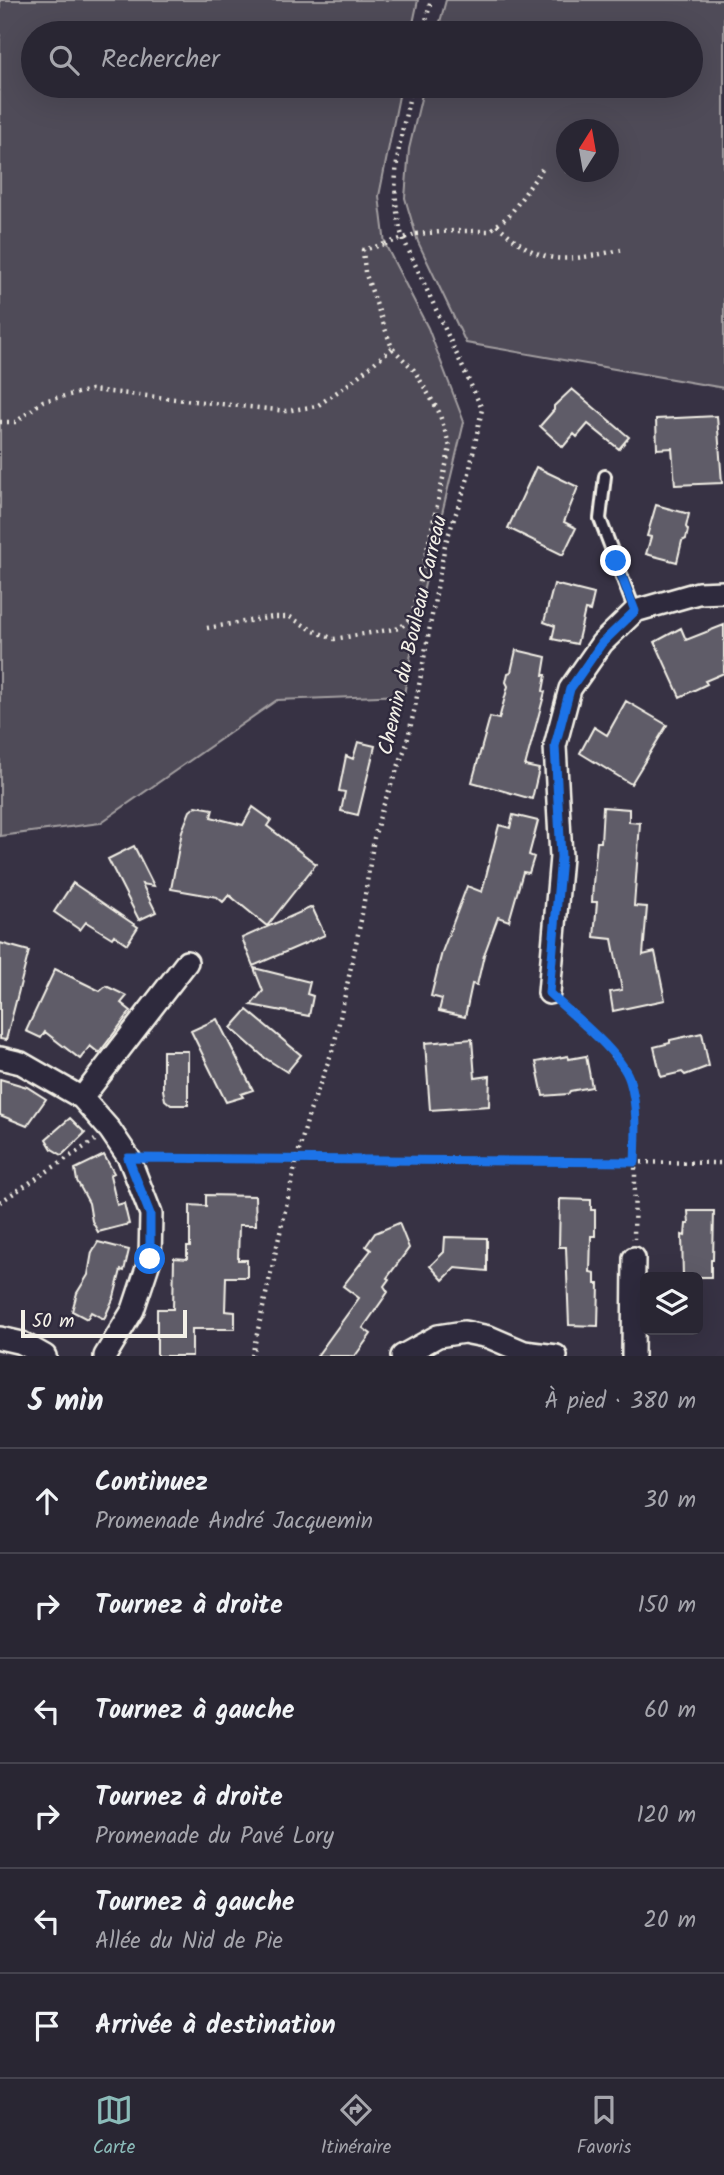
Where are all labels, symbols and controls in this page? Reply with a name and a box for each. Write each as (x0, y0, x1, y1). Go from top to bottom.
search box (21, 21, 703, 98)
text: Rechercher (101, 39, 220, 81)
icon: search (45, 41, 83, 79)
north arrow (556, 119, 619, 182)
street label: Chemin du Bouleau Carreau (370, 512, 457, 759)
route end (600, 545, 631, 576)
route start (134, 1243, 165, 1274)
map controls (640, 1272, 703, 1335)
button: layers (640, 1272, 703, 1335)
scale bar (21, 1307, 187, 1339)
text: 50 m (32, 1307, 74, 1337)
text: 5 min (28, 1378, 104, 1426)
text: À pied · 380 m (545, 1384, 696, 1420)
text: Continuez (95, 1462, 208, 1504)
icon: ahead (28, 1482, 66, 1520)
text: 30 m (644, 1483, 696, 1519)
text: Promenade André Jacquemin (95, 1504, 373, 1540)
text: Tournez à droite (95, 1585, 283, 1627)
icon: right (28, 1587, 66, 1625)
text: 150 m (637, 1588, 696, 1624)
text: Tournez à gauche (95, 1690, 295, 1732)
icon: left (28, 1692, 66, 1730)
text: 60 m (644, 1693, 696, 1729)
text: Tournez à droite (95, 1777, 283, 1819)
icon: right (28, 1797, 66, 1835)
text: 120 m (636, 1798, 696, 1834)
text: Promenade du Pavé Lory (95, 1819, 334, 1855)
text: Tournez à gauche (95, 1882, 295, 1924)
icon: left (28, 1902, 66, 1940)
text: 20 m (644, 1903, 696, 1939)
text: Allée du Nid de Pie (95, 1924, 283, 1960)
text: Arrivée à destination (95, 2005, 336, 2047)
icon: arrive (28, 2007, 66, 2045)
tab: Carte (93, 2091, 135, 2163)
tab: Itinéraire (321, 2091, 391, 2163)
tab: Favoris (577, 2091, 631, 2163)

